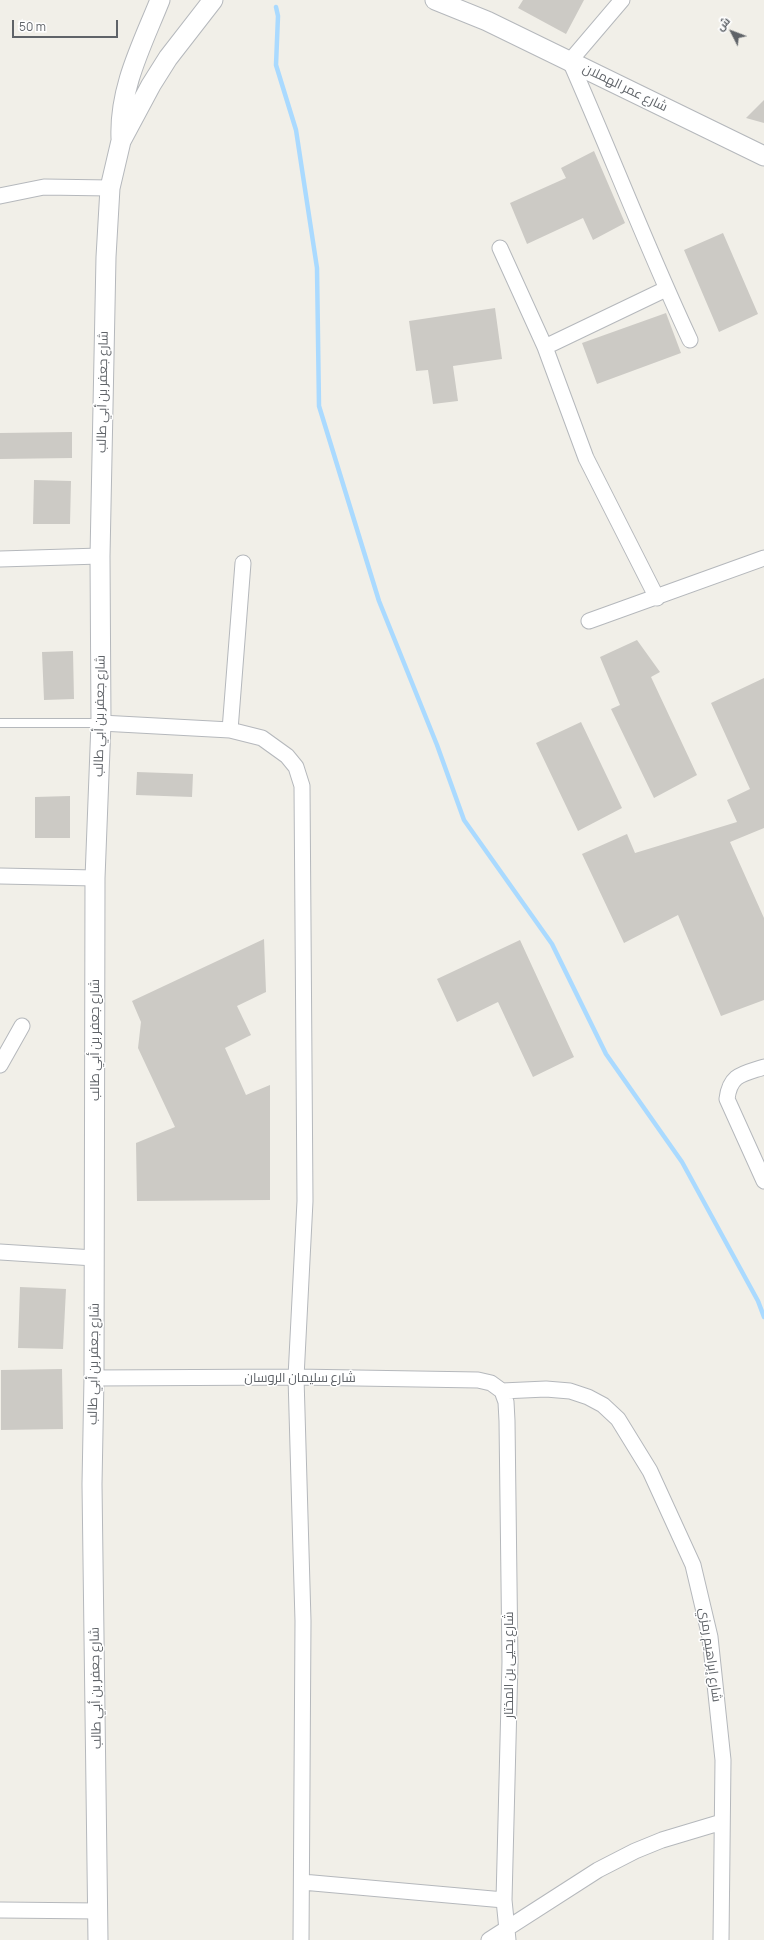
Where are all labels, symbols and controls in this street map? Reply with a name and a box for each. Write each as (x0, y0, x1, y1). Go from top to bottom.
scale bar (14, 12, 120, 38)
north arrow (712, 12, 752, 52)
text: ش (712, 13, 733, 34)
text: 50 m (19, 18, 46, 35)
street label: شارع عمر الهملان (580, 61, 670, 115)
street label: شارع جعفر بن أبي طالب (94, 331, 112, 453)
street label: شارع جعفر بن أبي طالب (91, 655, 109, 777)
street label: شارع جعفر بن أبي طالب (87, 979, 103, 1101)
street label: شارع جعفر بن أبي طالب (85, 1303, 103, 1425)
street label: شارع سليمان الروسان (244, 1370, 356, 1386)
street label: شارع إبراهيم رمزي (696, 1607, 724, 1703)
street label: شارع يحيى بن المختار (501, 1612, 517, 1718)
street label: شارع جعفر بن أبي طالب (87, 1627, 105, 1749)

